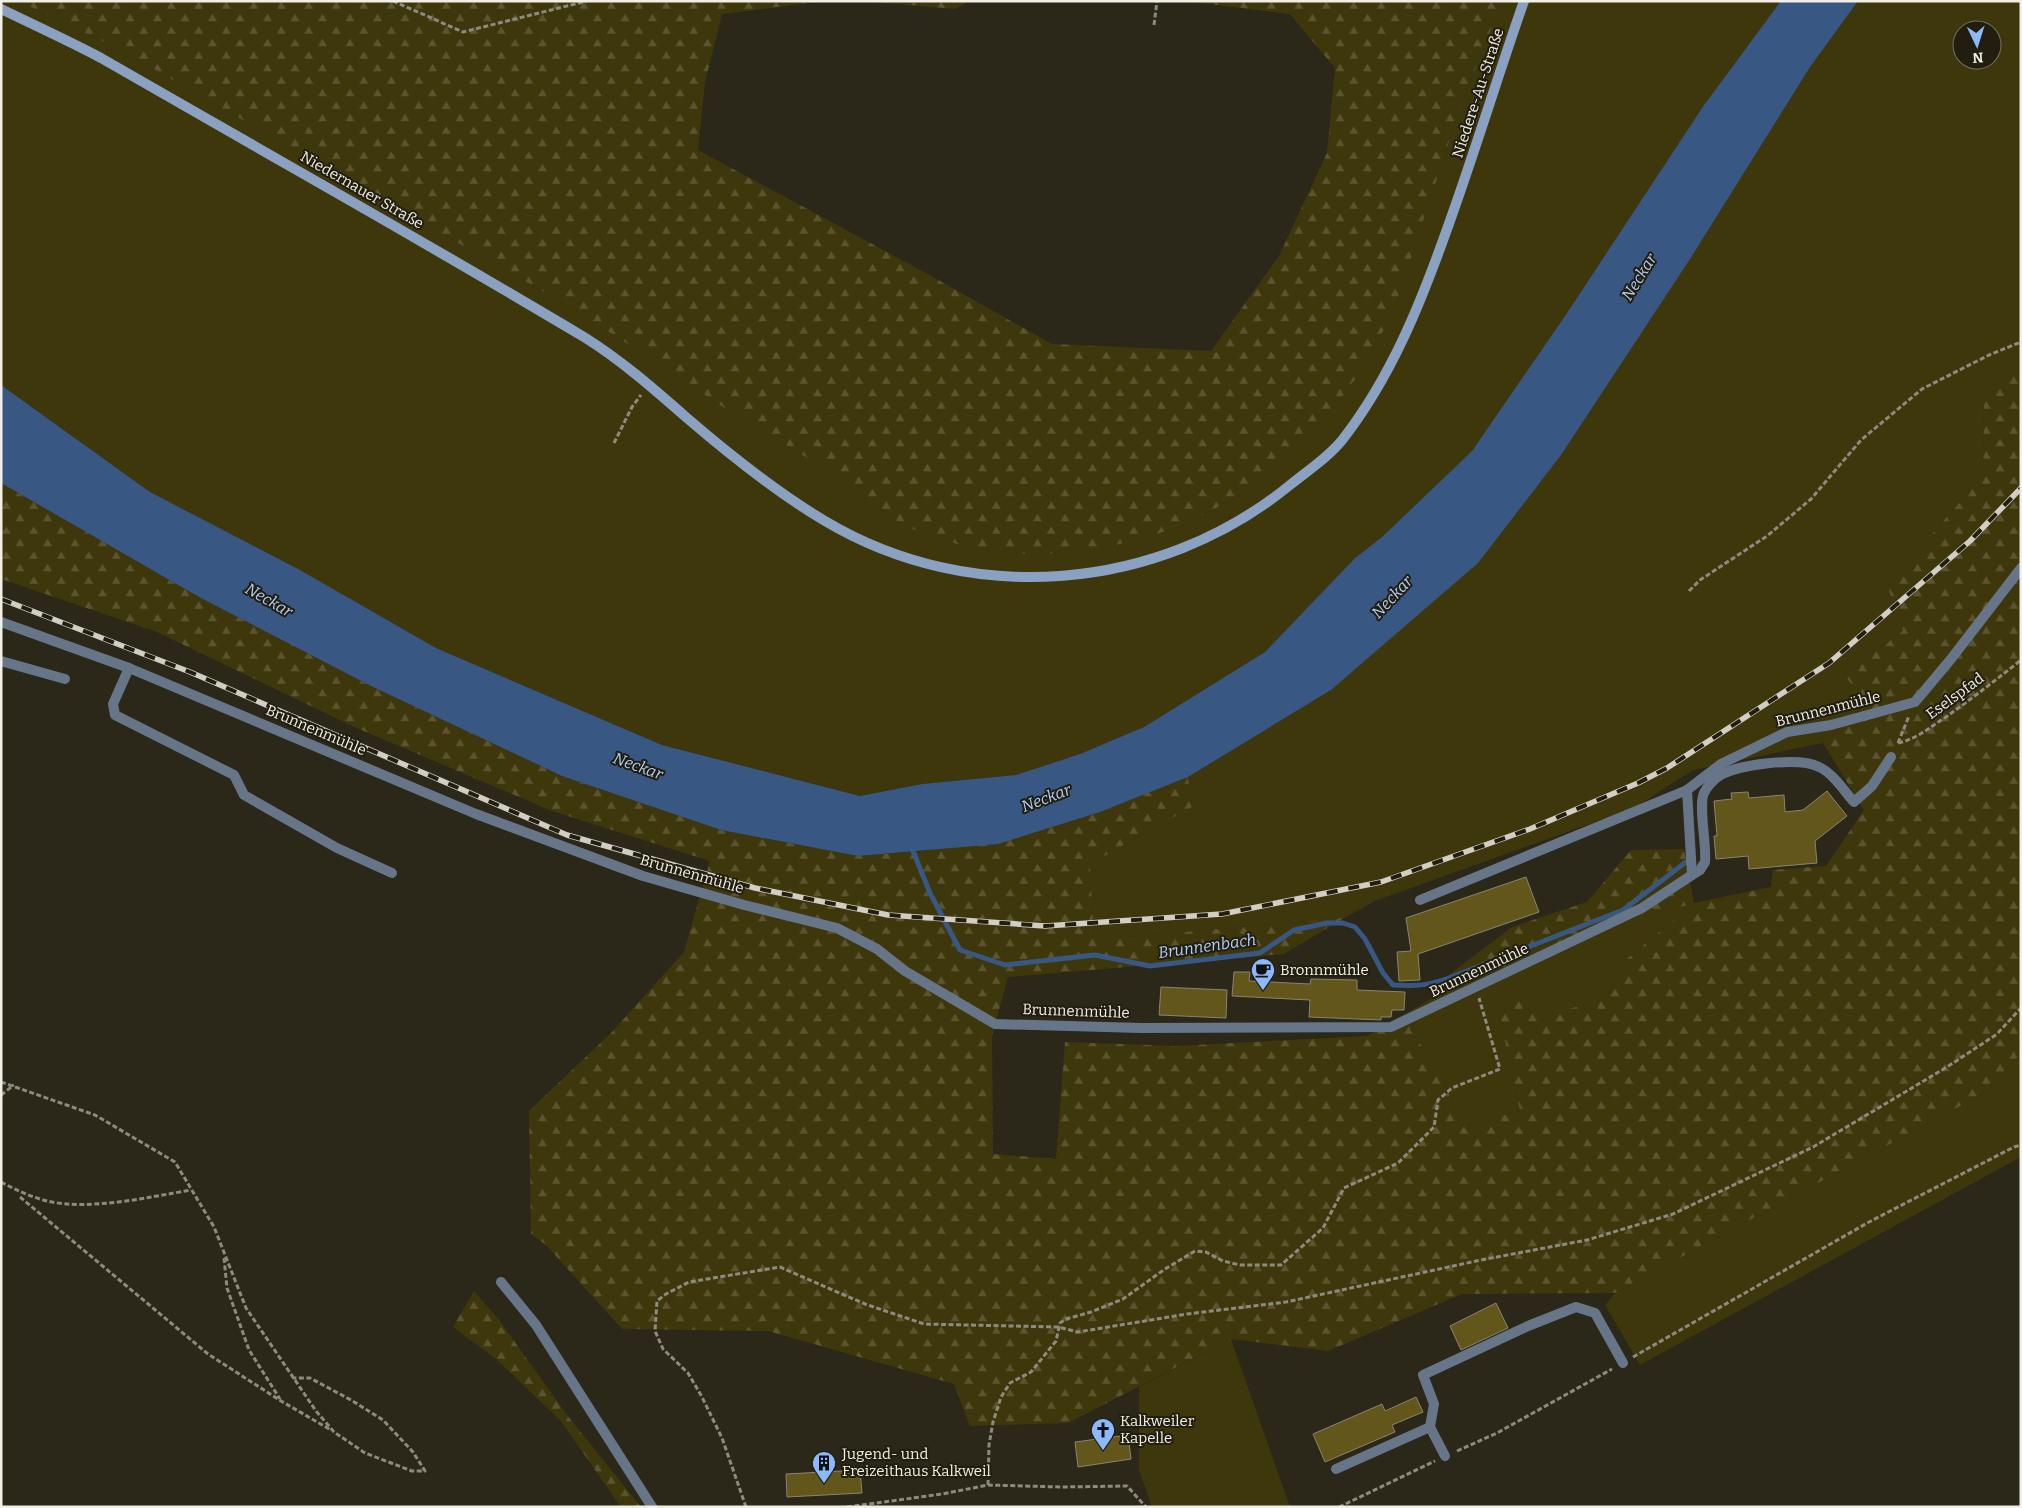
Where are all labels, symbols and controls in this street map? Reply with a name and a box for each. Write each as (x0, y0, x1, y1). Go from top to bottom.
north arrow (1952, 20, 2002, 70)
street label: Niedere-Au-Straße (1449, 26, 1507, 160)
text: N (1972, 49, 1984, 66)
street label: Niedernauer Straße (297, 147, 427, 233)
water label: Neckar (1617, 249, 1661, 304)
water label: Neckar (1368, 571, 1417, 622)
water label: Neckar (242, 579, 297, 622)
street label: Eselspfad (1923, 669, 1987, 723)
street label: Brunnenmühle (1774, 687, 1882, 731)
street label: Brunnenmühle (263, 701, 369, 759)
water label: Neckar (611, 748, 667, 784)
water label: Neckar (1019, 779, 1075, 816)
street label: Brunnenmühle (638, 851, 746, 897)
water label: Brunnenbach (1157, 930, 1257, 962)
street label: Brunnenmühle (1427, 939, 1531, 1001)
cafe icon: Bronnmühle (1250, 957, 1276, 991)
place label: Bronnmühle (1280, 961, 1369, 979)
street label: Brunnenmühle (1022, 1000, 1130, 1022)
place label: Kalkweiler Kapelle (1120, 1412, 1195, 1447)
church icon: Kalkweiler Kapelle (1090, 1417, 1116, 1451)
place label: Jugend- und Freizeithaus Kalkweil (841, 1445, 991, 1480)
building icon: Jugend- und Freizeithaus Kalkweil (811, 1450, 837, 1484)

